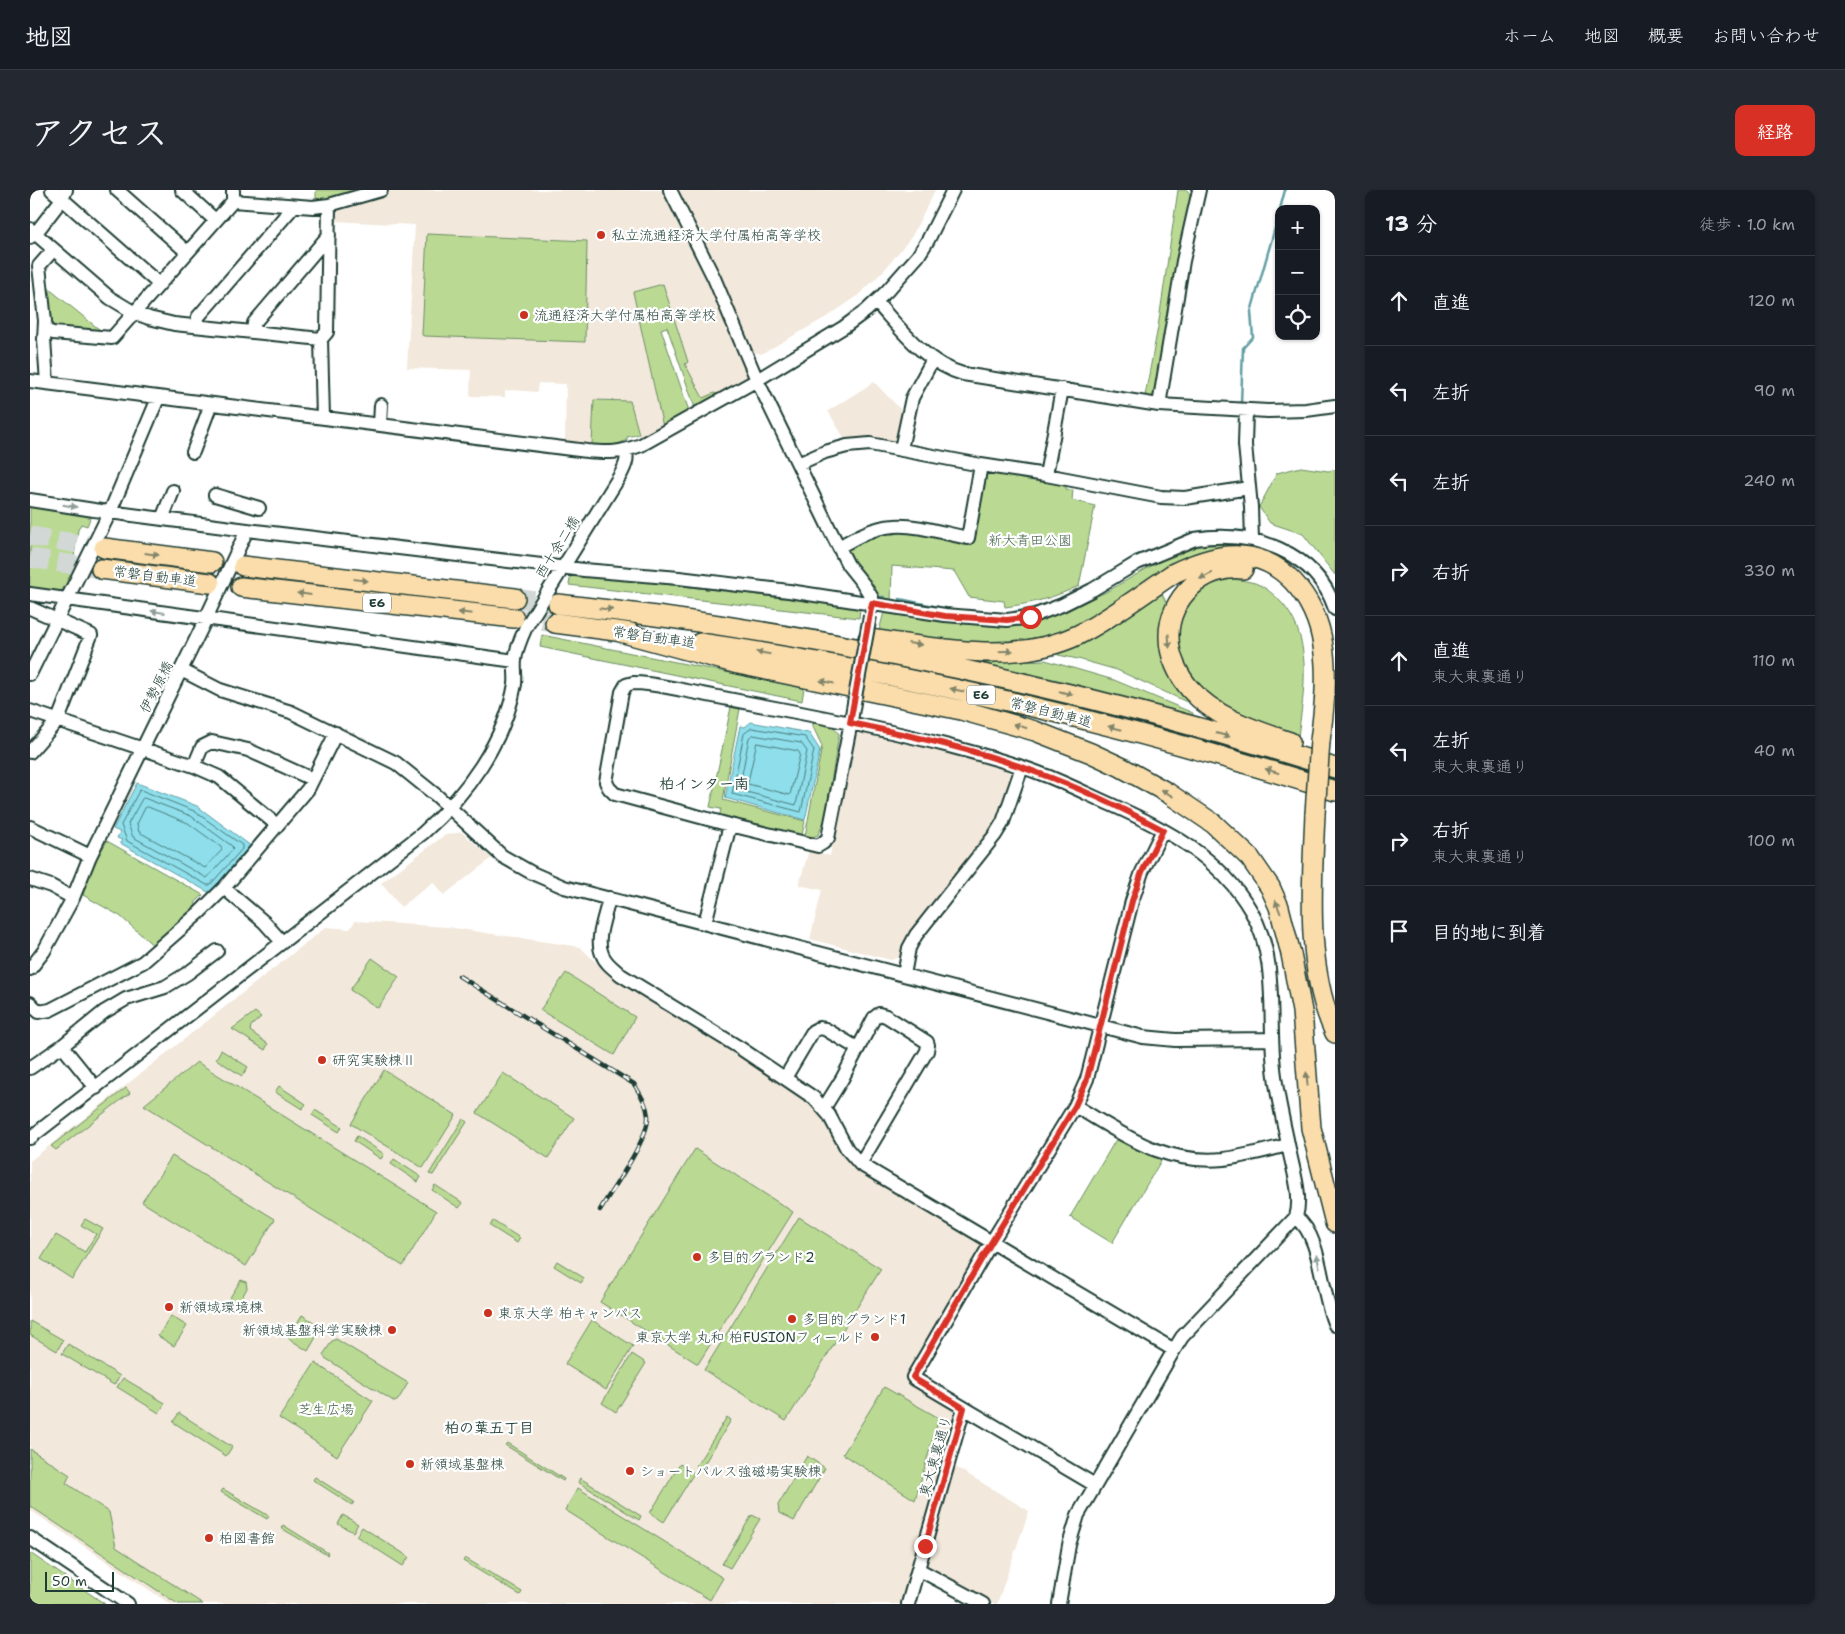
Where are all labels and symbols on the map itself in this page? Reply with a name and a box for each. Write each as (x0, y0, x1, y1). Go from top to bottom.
place label: 私立流通経済大学付属柏高等学校 (611, 226, 821, 244)
marker: 私立流通経済大学付属柏高等学校 (595, 229, 607, 241)
place label: 流通経済大学付属柏高等学校 (534, 306, 716, 324)
marker: 流通経済大学付属柏高等学校 (518, 309, 530, 321)
one-way arrow (62, 503, 78, 511)
street label: 西十余二橋 (531, 513, 583, 581)
park label: 新大青田公園 (988, 531, 1072, 549)
one-way arrow (145, 551, 161, 559)
street label: 常磐自動車道 (112, 562, 198, 590)
one-way arrow (1199, 572, 1214, 580)
one-way arrow (353, 576, 369, 584)
one-way arrow (295, 590, 311, 598)
road number: E6 (363, 593, 391, 612)
one-way arrow (598, 605, 614, 613)
route start (1019, 606, 1042, 629)
one-way arrow (149, 608, 165, 616)
one-way arrow (457, 609, 473, 617)
street label: 常磐自動車道 (611, 622, 697, 652)
one-way arrow (1166, 634, 1174, 650)
one-way arrow (907, 640, 923, 648)
one-way arrow (998, 647, 1014, 655)
one-way arrow (755, 649, 771, 657)
street label: 伊勢原橋 (135, 658, 177, 716)
one-way arrow (820, 678, 835, 686)
one-way arrow (950, 686, 965, 694)
road number: E6 (967, 686, 995, 704)
one-way arrow (1059, 689, 1074, 697)
street label: 常磐自動車道 (1008, 693, 1094, 731)
one-way arrow (1012, 722, 1027, 730)
one-way arrow (1108, 724, 1123, 732)
one-way arrow (1216, 732, 1231, 740)
one-way arrow (1264, 767, 1279, 775)
district label: 柏インター南 (659, 774, 749, 794)
one-way arrow (1161, 788, 1174, 797)
one-way arrow (1274, 899, 1282, 914)
place label: 研究実験棟Ⅱ (332, 1051, 416, 1069)
marker: 研究実験棟Ⅱ (316, 1054, 328, 1066)
one-way arrow (1303, 1071, 1311, 1087)
place label: 多目的グランド2 (707, 1248, 815, 1266)
marker: 多目的グランド2 (691, 1251, 703, 1263)
one-way arrow (1314, 1253, 1322, 1268)
place label: 新領域環境棟 (179, 1298, 264, 1316)
marker: 新領域環境棟 (163, 1301, 175, 1313)
place label: 東京大学 柏キャンパス (498, 1304, 642, 1322)
marker: 東京大学 柏キャンパス (482, 1307, 494, 1319)
place label: 多目的グランド1 (802, 1310, 906, 1328)
marker: 多目的グランド1 (786, 1313, 798, 1325)
place label: 新領域基盤科学実験棟 (242, 1321, 383, 1339)
marker: 新領域基盤科学実験棟 (386, 1324, 398, 1336)
place label: 東京大学 丸和 柏FUSIONフィールド (636, 1328, 865, 1346)
marker: 東京大学 丸和 柏FUSIONフィールド (869, 1331, 881, 1343)
park label: 芝生広場 (298, 1400, 354, 1418)
street label: 東大東裏通り (915, 1413, 955, 1499)
district label: 柏の葉五丁目 (444, 1418, 534, 1438)
place label: 新領域基盤棟 (420, 1455, 505, 1473)
marker: 新領域基盤棟 (404, 1458, 416, 1470)
place label: ショートパルス強磁場実験棟 (640, 1462, 822, 1480)
marker: ショートパルス強磁場実験棟 (624, 1465, 636, 1477)
place label: 柏図書館 (219, 1529, 275, 1547)
marker: 柏図書館 (203, 1532, 215, 1544)
route end (914, 1535, 937, 1558)
scale bar (45, 1569, 114, 1592)

